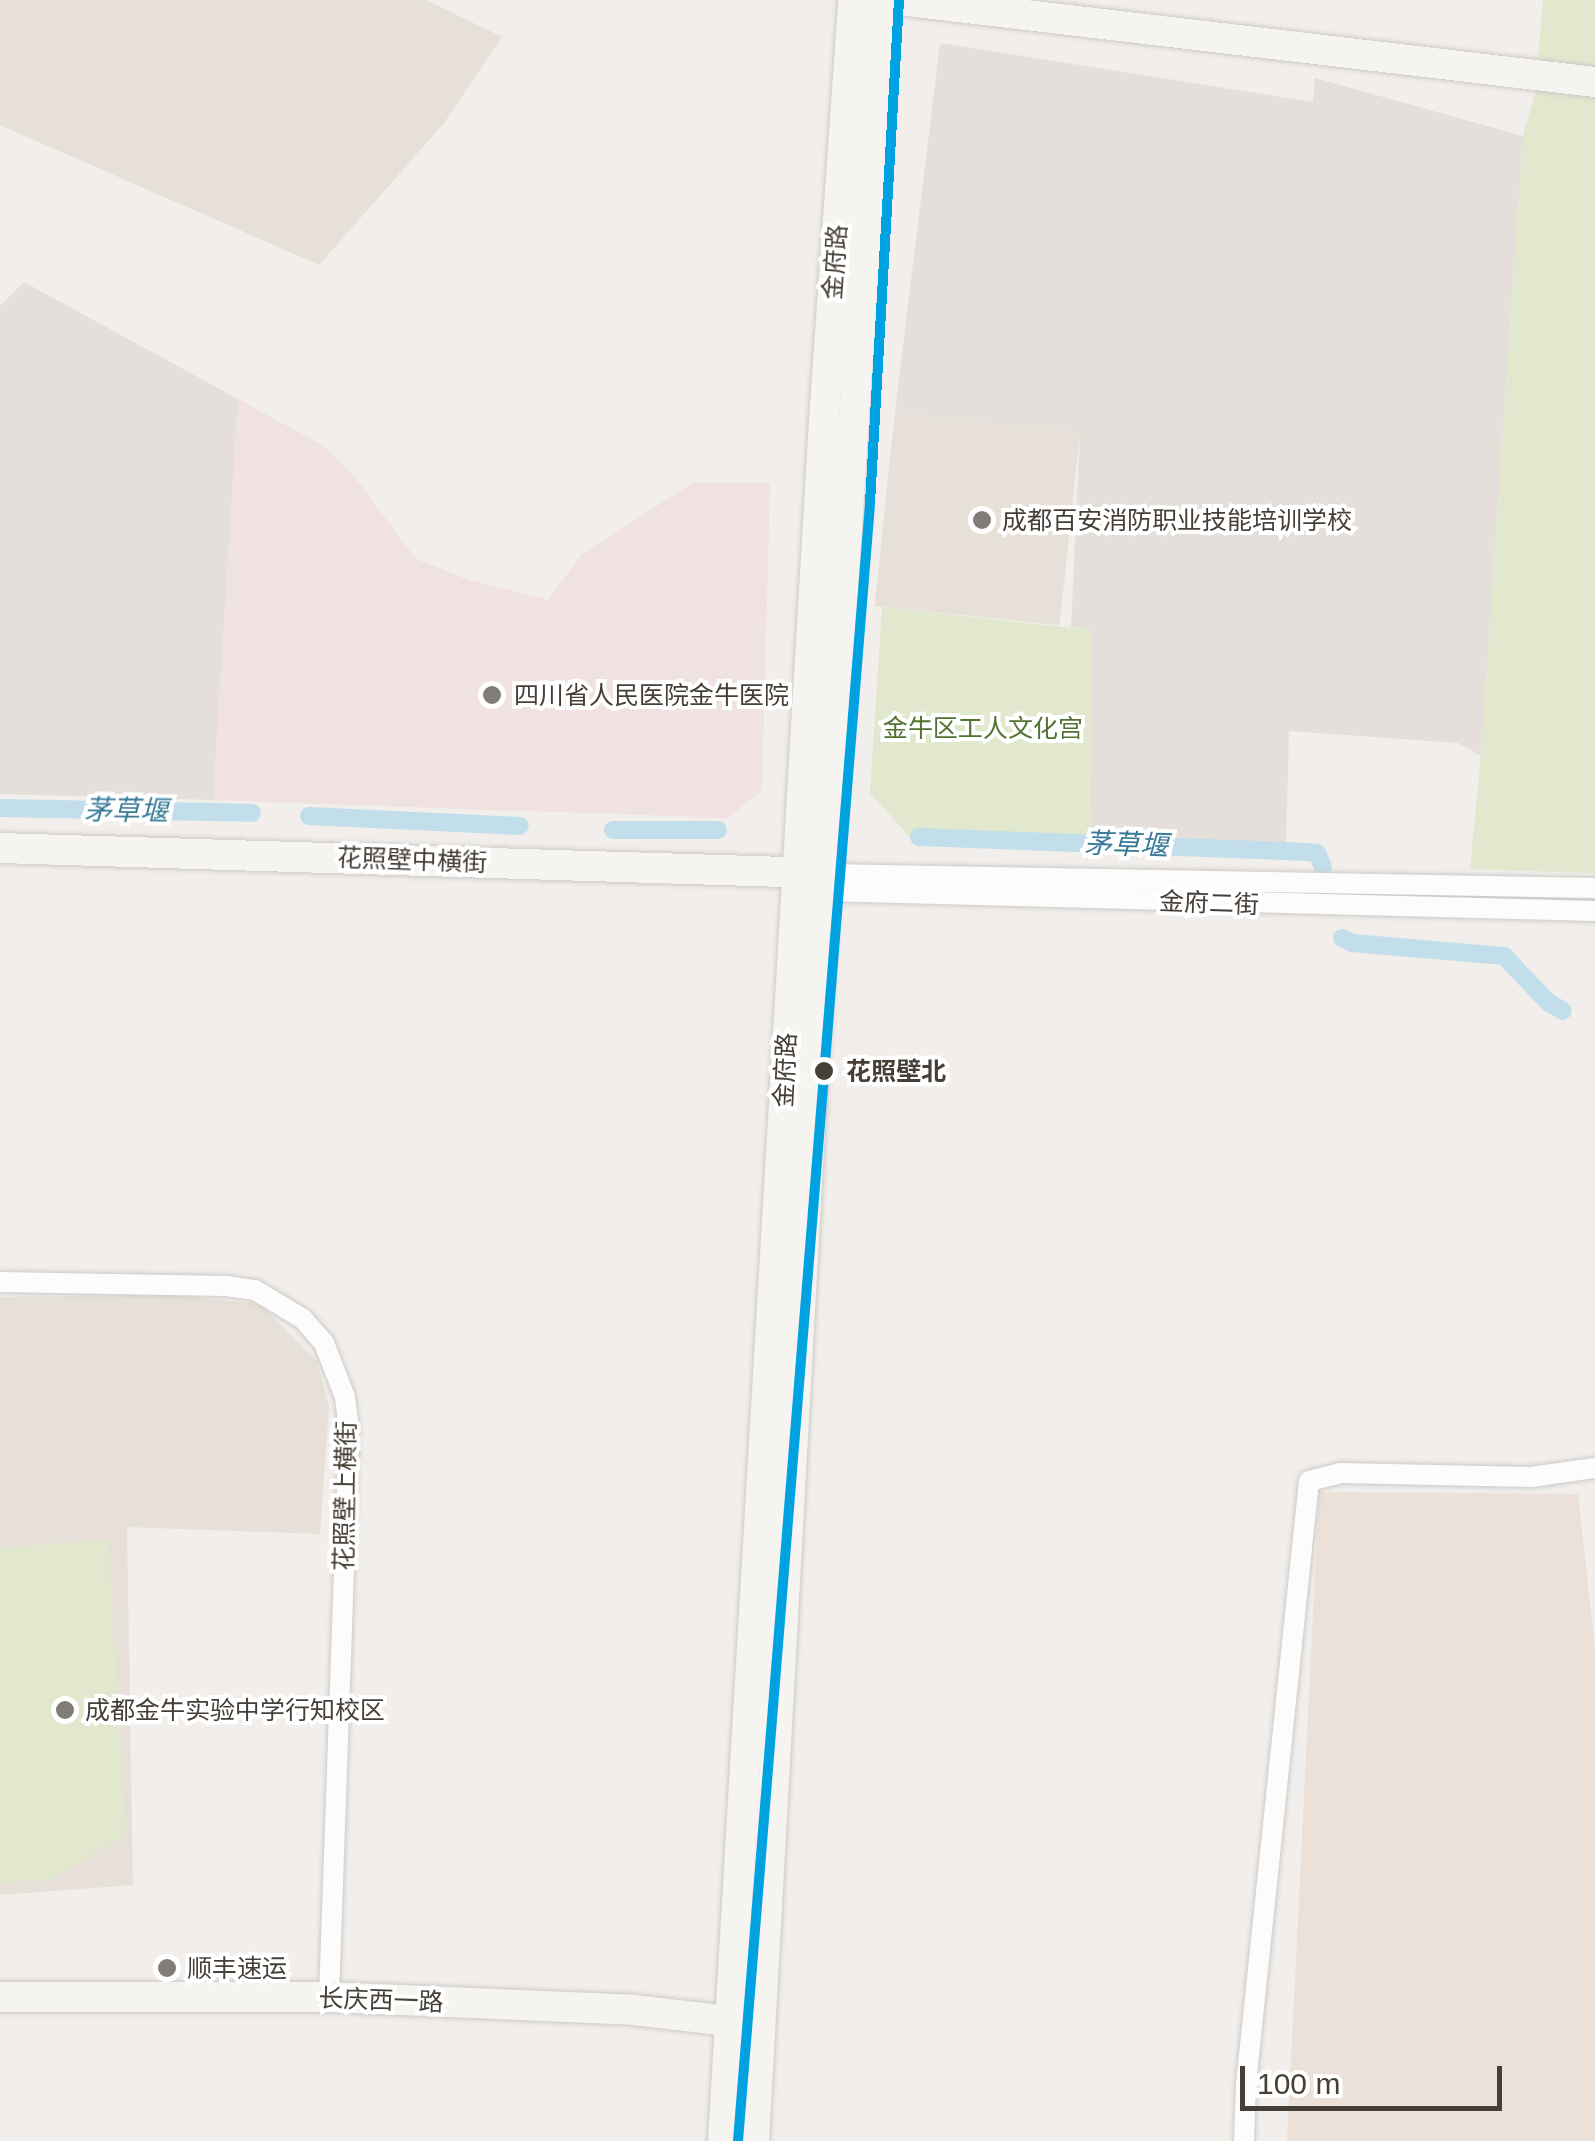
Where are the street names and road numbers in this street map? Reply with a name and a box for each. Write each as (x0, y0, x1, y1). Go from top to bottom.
street label: 金府路 (817, 224, 853, 300)
street label: 花照壁中横街 (337, 842, 487, 878)
street label: 金府二街 (1159, 886, 1259, 920)
street label: 金府路 (768, 1032, 802, 1108)
street label: 花照壁上横街 (329, 1421, 361, 1571)
street label: 长庆西一路 (318, 1983, 444, 2017)

